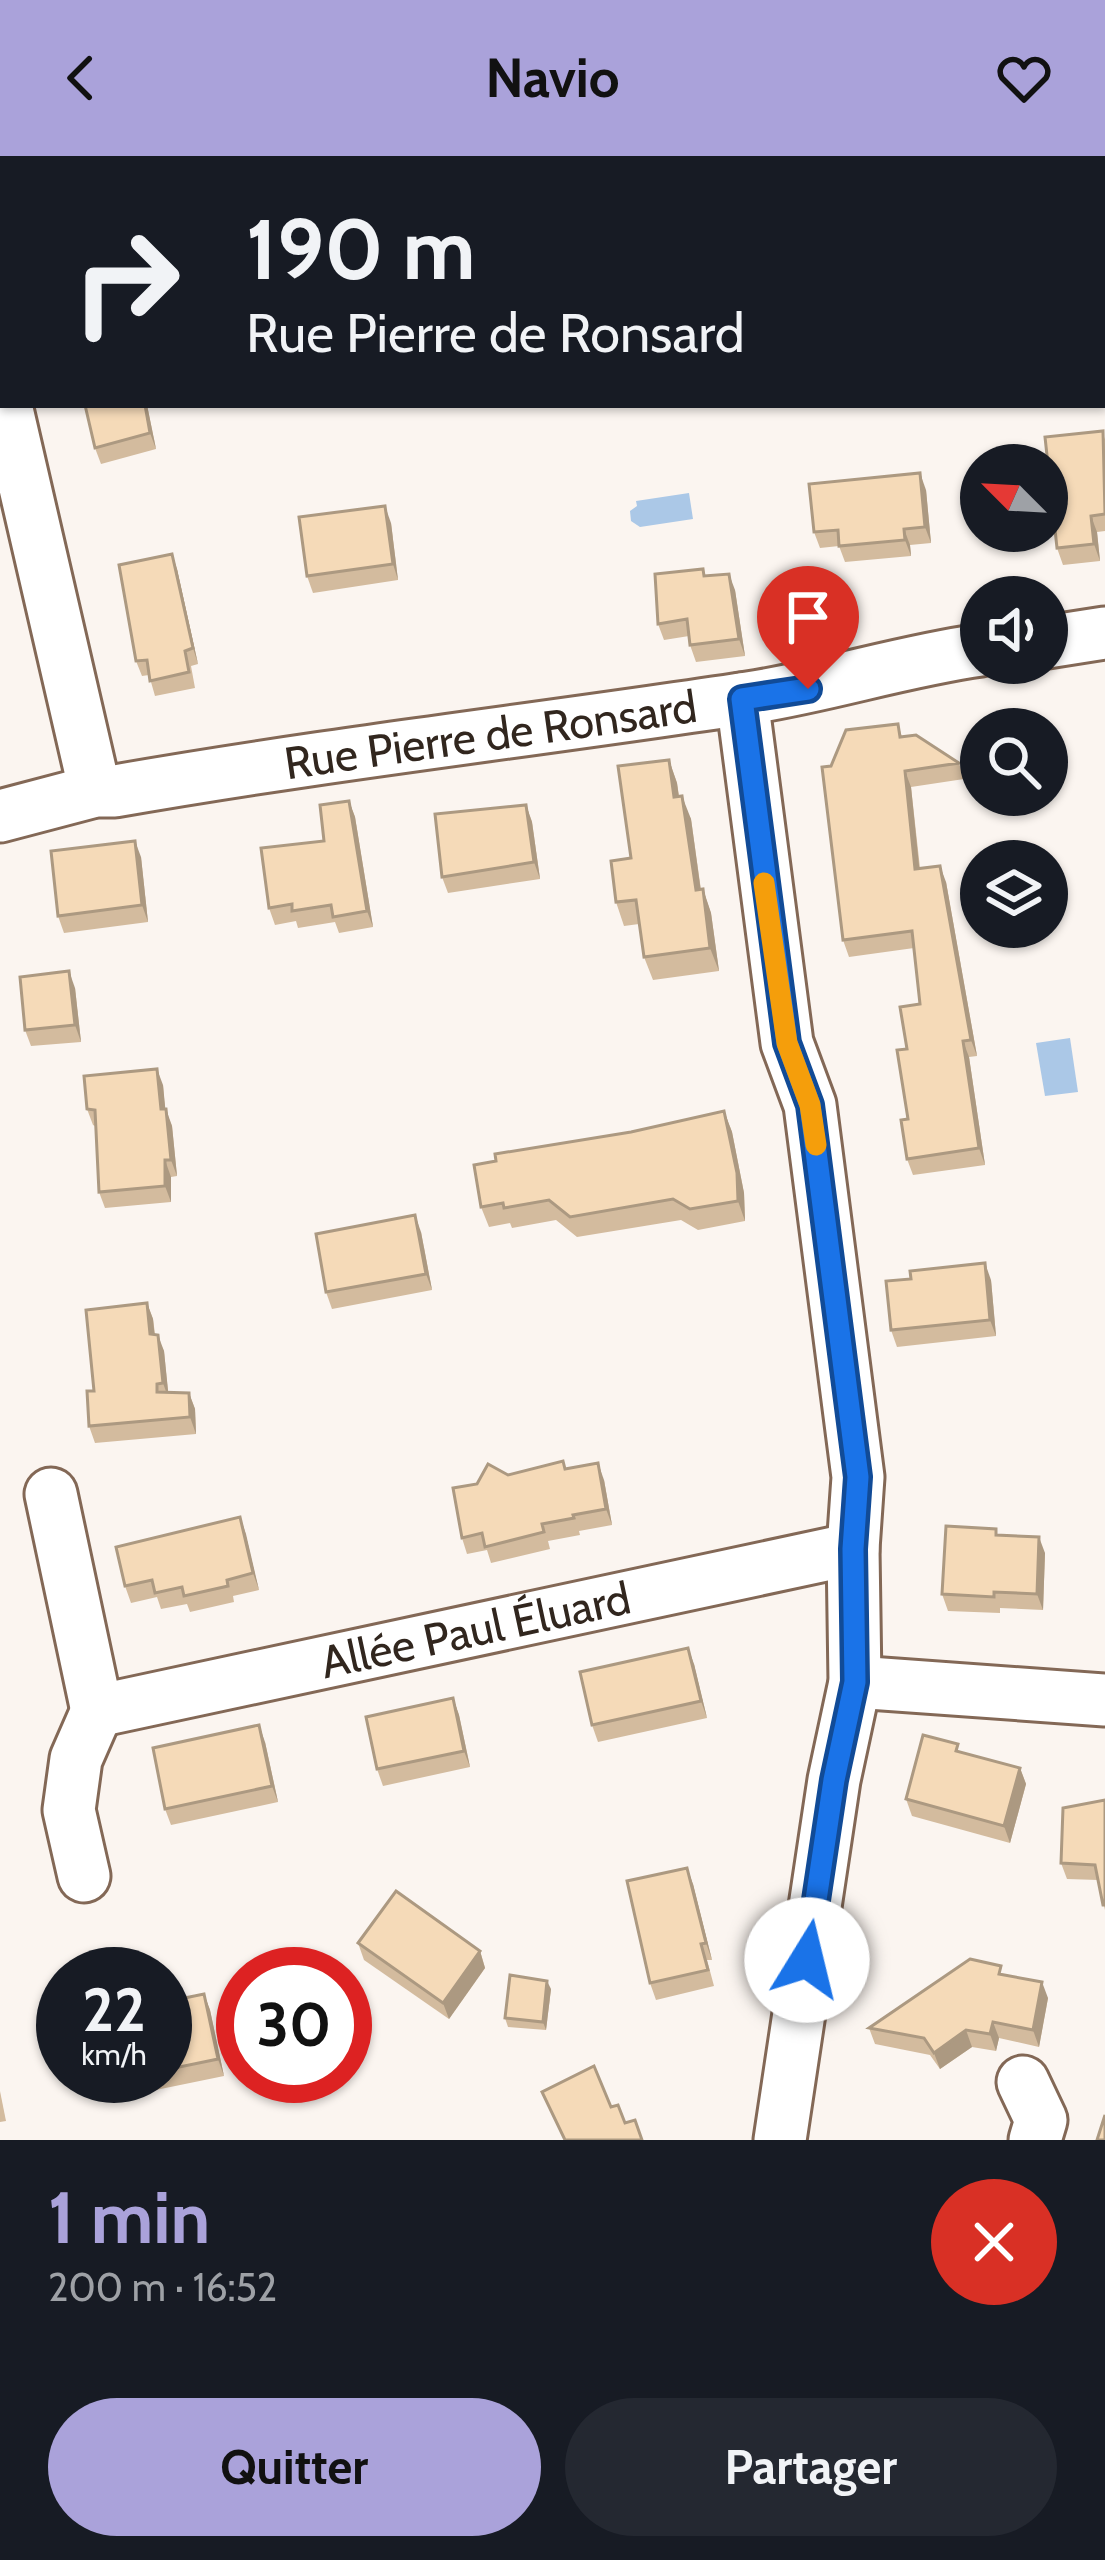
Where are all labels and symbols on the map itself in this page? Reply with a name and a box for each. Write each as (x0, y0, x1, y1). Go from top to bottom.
north arrow (960, 444, 1068, 552)
pin (757, 566, 859, 689)
street label: Rue Pierre de Ronsard (281, 679, 700, 790)
street label: Allée Paul Éluard (316, 1570, 635, 1689)
position arrow (744, 1897, 870, 2023)
speed limit sign: 30 (216, 1947, 372, 2103)

